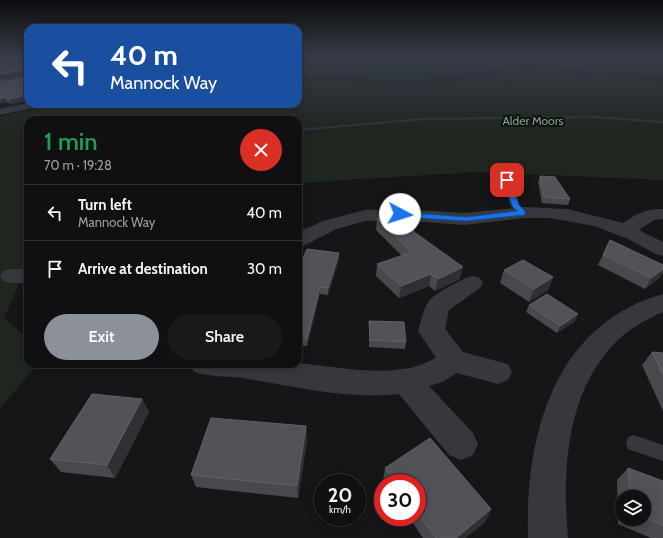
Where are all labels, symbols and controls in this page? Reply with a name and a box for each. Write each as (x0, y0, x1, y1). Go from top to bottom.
text: 40 m (110, 38, 178, 72)
icon: left (44, 40, 96, 92)
text: Mannock Way (110, 72, 217, 94)
park label: Alder Moors (503, 113, 563, 128)
text: 1 min (44, 127, 98, 156)
button: close (240, 129, 282, 171)
text: 70 m · 19:28 (44, 157, 112, 173)
pin (490, 163, 524, 197)
icon: arrive (496, 169, 518, 191)
position arrow (379, 193, 421, 235)
text: Turn left (78, 196, 132, 214)
icon: left (44, 202, 66, 224)
text: 40 m (246, 204, 282, 222)
text: Mannock Way (78, 214, 155, 230)
icon: arrive (44, 258, 66, 280)
text: Arrive at destination (78, 260, 208, 278)
text: 30 m (247, 260, 282, 278)
button: Exit (44, 314, 159, 360)
button: Share (167, 314, 282, 360)
speed limit sign: 30 (374, 474, 426, 526)
text: 20 (328, 483, 352, 507)
map controls (615, 490, 651, 526)
button: layers (615, 490, 651, 526)
text: km/h (329, 503, 351, 516)

